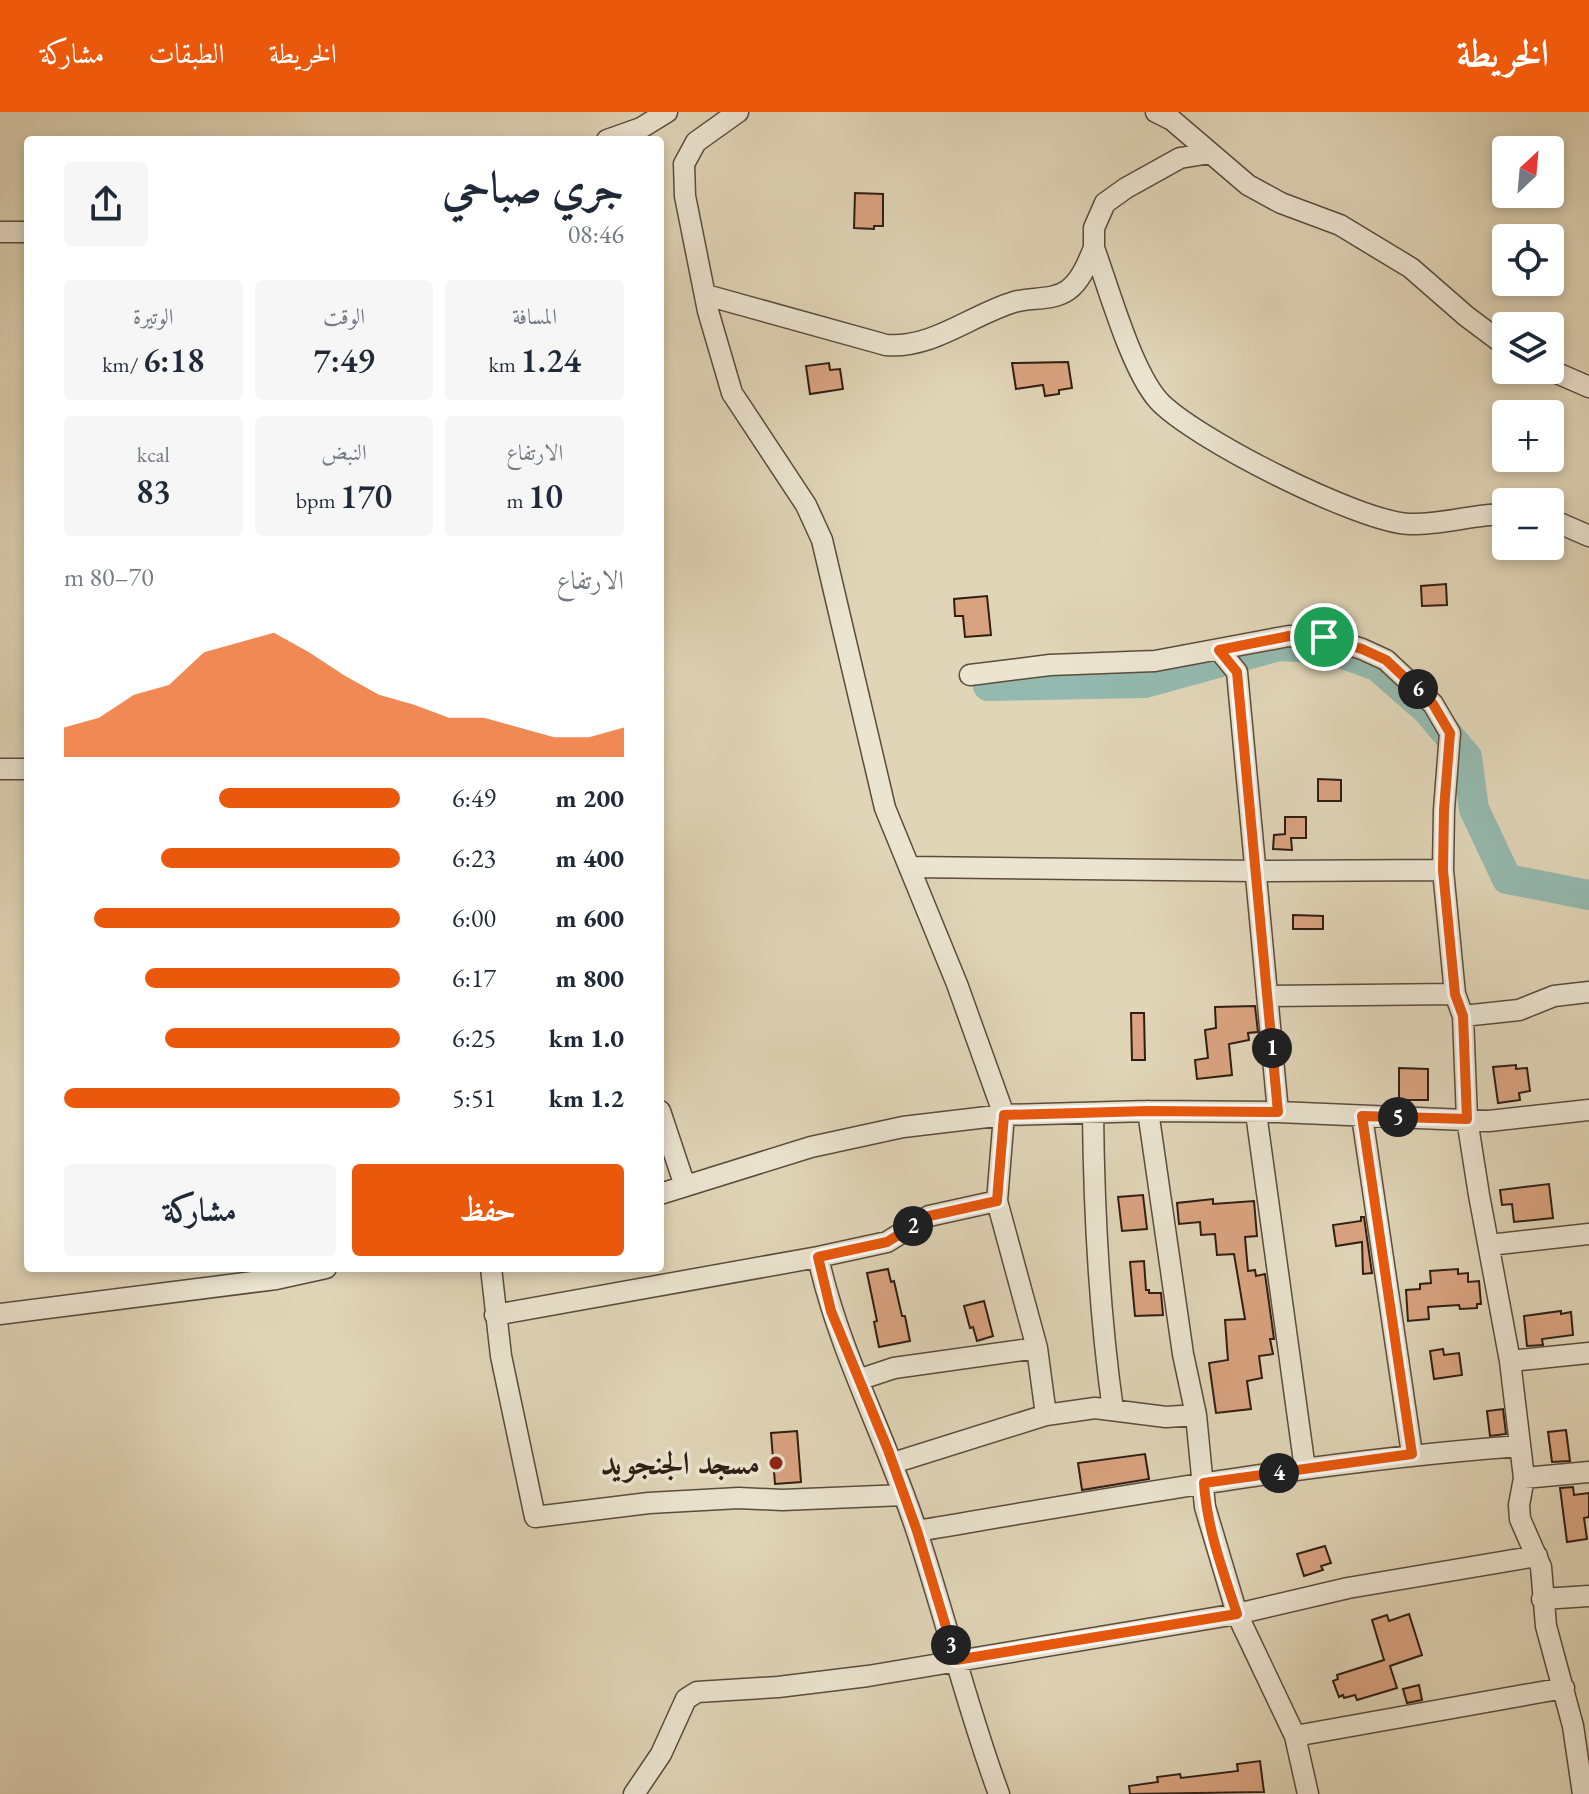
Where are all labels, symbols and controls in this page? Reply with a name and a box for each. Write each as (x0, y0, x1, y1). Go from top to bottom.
text: الخريطة (1457, 28, 1549, 77)
text: مشاركة (40, 35, 104, 71)
text: الطبقات (148, 35, 225, 71)
text: الخريطة (269, 35, 337, 71)
north arrow (1492, 136, 1564, 208)
map controls (1492, 136, 1564, 560)
text: جري صباحي (442, 158, 624, 215)
button: share (64, 162, 148, 246)
text: 08:46 (568, 217, 624, 251)
button: locate (1492, 224, 1564, 296)
text: الوتيرة (133, 302, 174, 331)
text: الوقت (323, 302, 365, 331)
text: المسافة (512, 302, 557, 331)
button: layers (1492, 312, 1564, 384)
text: 6:18 (143, 338, 204, 382)
text: 7:49 (313, 338, 375, 382)
text: 1.24 (520, 338, 581, 382)
text: /km (102, 350, 143, 379)
text: km (488, 350, 520, 379)
button: + (1492, 400, 1564, 472)
text: النبض (321, 438, 367, 467)
text: الارتفاع (506, 438, 563, 467)
text: kcal (137, 440, 170, 469)
text: 83 (136, 469, 171, 513)
text: 170 (340, 474, 392, 518)
text: 10 (528, 474, 563, 518)
text: bpm (296, 486, 340, 515)
text: m (506, 486, 528, 515)
button: − (1492, 488, 1564, 560)
text: 70–80 m (64, 560, 154, 594)
text: الارتفاع (557, 563, 624, 597)
pin (1290, 603, 1358, 671)
icon: arrive (1302, 615, 1346, 659)
pin: 6 (1398, 669, 1438, 709)
text: 6 (1412, 674, 1424, 703)
text: 6:49 (452, 781, 496, 815)
text: 200 m (556, 781, 624, 815)
text: 6:23 (452, 841, 496, 875)
text: 400 m (556, 841, 624, 875)
text: 6:00 (452, 901, 496, 935)
text: 600 m (556, 901, 624, 935)
text: 6:17 (452, 961, 496, 995)
text: 800 m (556, 961, 624, 995)
text: 6:25 (452, 1021, 496, 1055)
text: 1.0 km (549, 1021, 624, 1055)
pin: 1 (1252, 1028, 1292, 1068)
text: 1 (1266, 1033, 1278, 1062)
text: 5:51 (452, 1081, 496, 1115)
text: 1.2 km (549, 1081, 624, 1115)
pin: 5 (1378, 1097, 1418, 1137)
text: 5 (1392, 1102, 1404, 1131)
button: مشاركة (64, 1164, 336, 1256)
button: حفظ (352, 1164, 624, 1256)
pin: 2 (893, 1206, 933, 1246)
text: 2 (907, 1211, 919, 1240)
place label: مسجد الجنجويد (601, 1442, 760, 1484)
pin: 4 (1259, 1453, 1299, 1493)
marker: مسجد الجنجويد (767, 1454, 785, 1472)
text: 4 (1273, 1458, 1285, 1487)
pin: 3 (931, 1625, 971, 1665)
text: 3 (945, 1630, 957, 1659)

